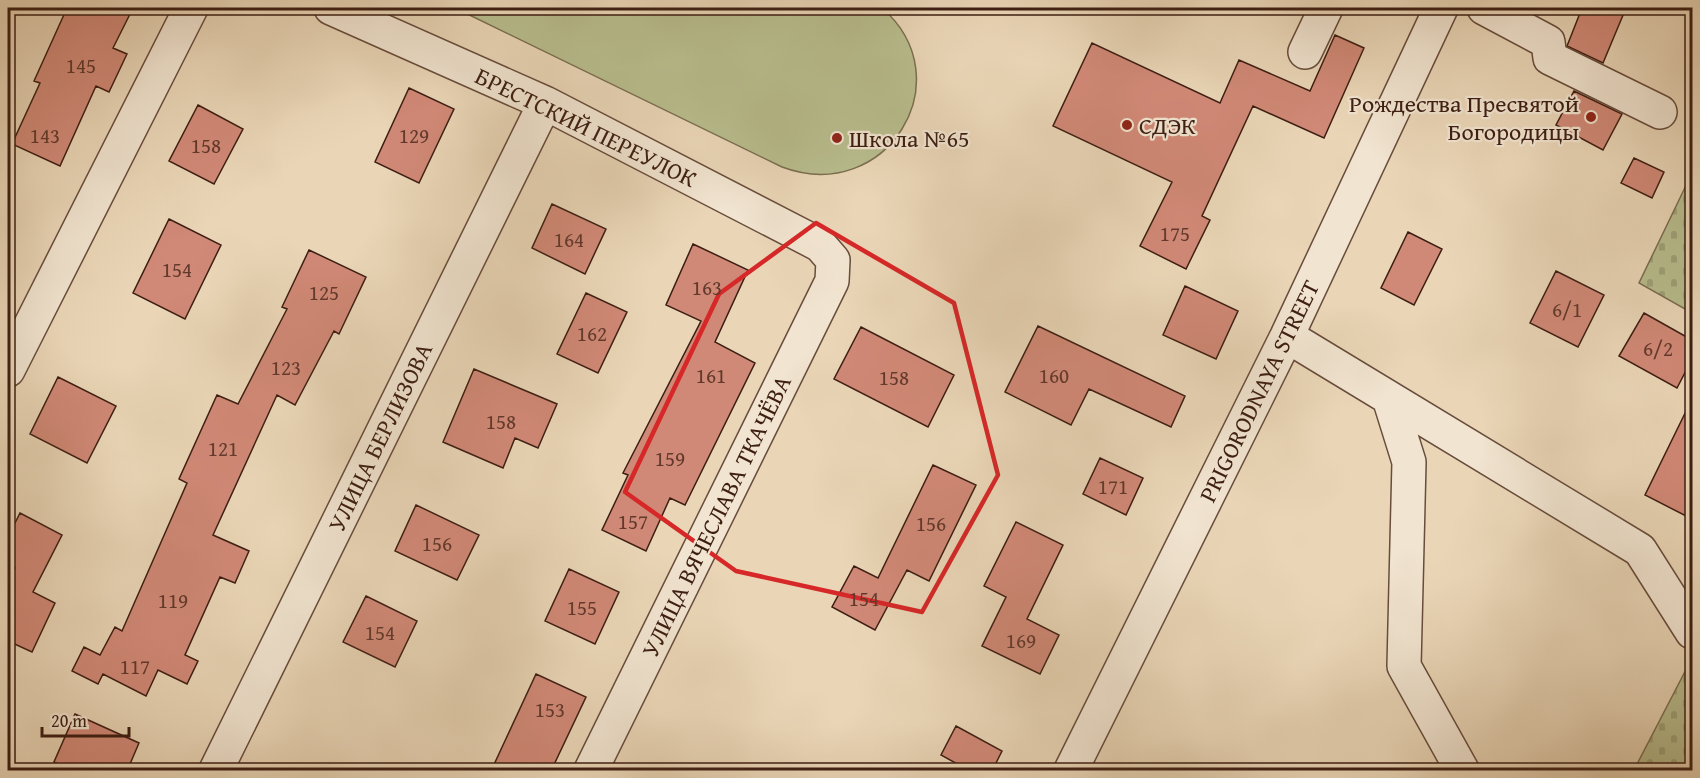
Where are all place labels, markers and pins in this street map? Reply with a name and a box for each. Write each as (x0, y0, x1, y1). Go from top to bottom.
place label: Рождества Пресвятой Богородицы (1349, 86, 1579, 149)
place label: СДЭК (1139, 108, 1196, 143)
marker: Рождества Пресвятой Богородицы (1584, 110, 1598, 124)
marker: СДЭК (1120, 118, 1134, 132)
place label: Школа №65 (849, 121, 970, 156)
marker: Школа №65 (830, 131, 844, 145)

